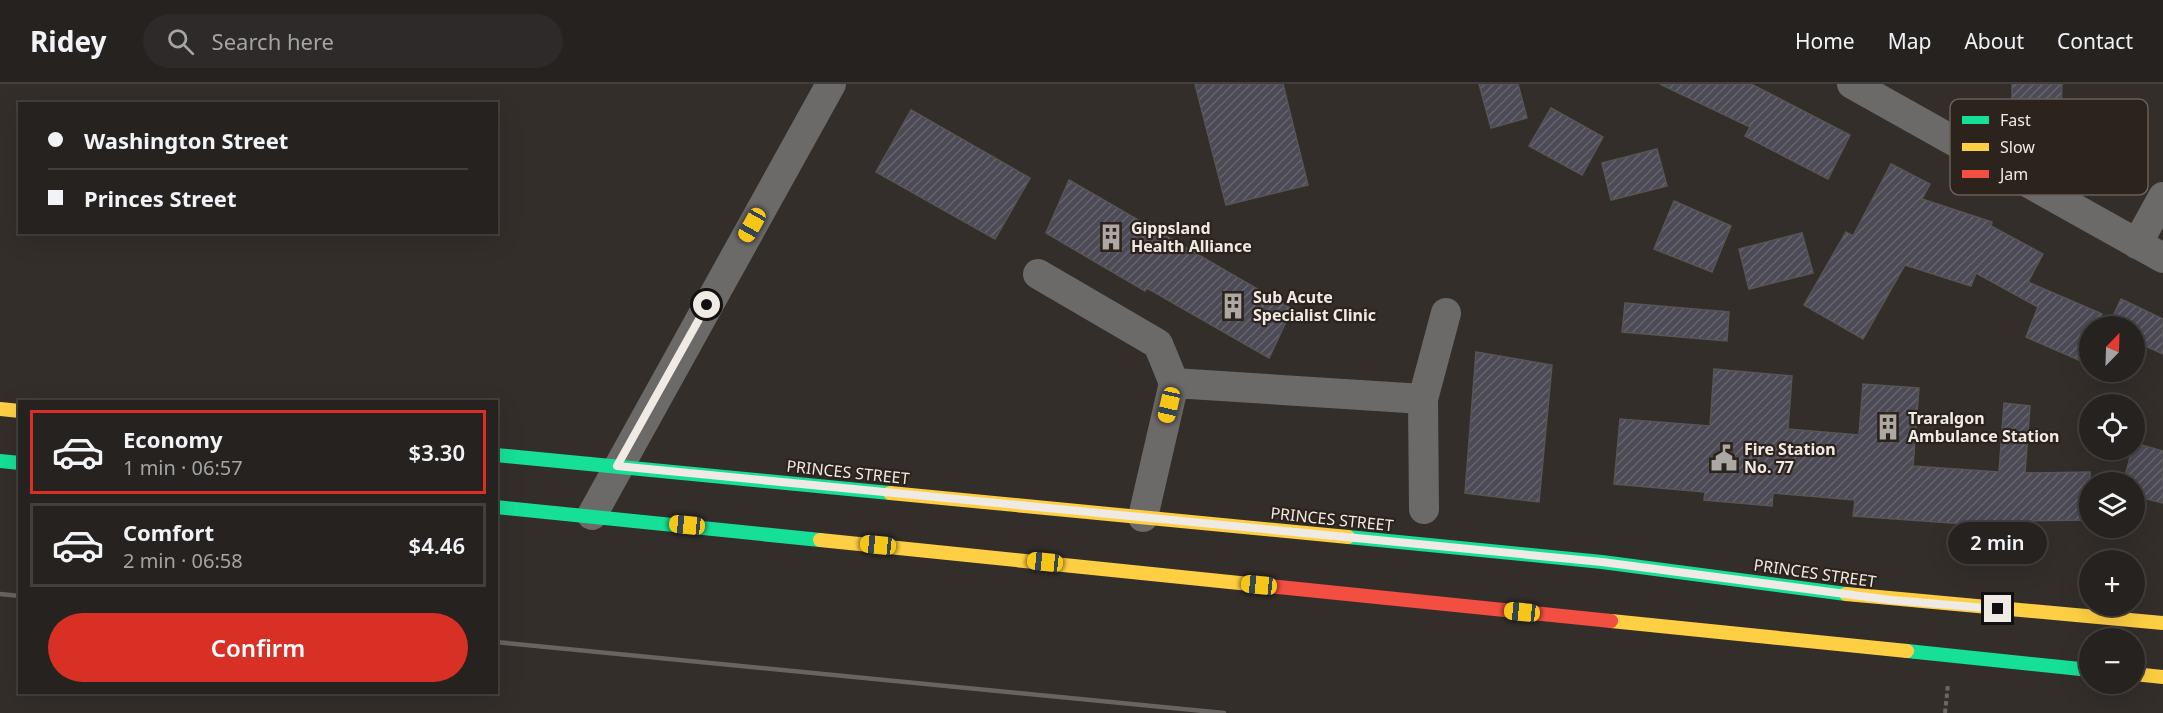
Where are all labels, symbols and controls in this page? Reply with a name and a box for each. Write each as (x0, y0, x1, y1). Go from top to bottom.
search box (143, 14, 563, 68)
text: Ridey (30, 22, 107, 60)
icon: search (164, 25, 197, 58)
text: Search here (212, 26, 334, 56)
text: Home (1795, 27, 1855, 55)
text: Map (1888, 27, 1931, 55)
text: About (1964, 27, 2024, 55)
text: Contact (2057, 27, 2133, 55)
legend (1950, 99, 2148, 195)
text: Fast (2000, 109, 2031, 131)
text: Washington Street (84, 125, 288, 155)
text: Slow (2000, 136, 2035, 158)
text: Jam (1998, 163, 2028, 185)
text: Princes Street (84, 183, 237, 213)
car (735, 205, 769, 245)
place label: Gippsland Health Alliance (1131, 217, 1252, 257)
building icon: Gippsland Health Alliance (1096, 222, 1126, 252)
place label: Sub Acute Specialist Clinic (1253, 286, 1376, 326)
route start (693, 291, 720, 318)
building icon: Sub Acute Specialist Clinic (1218, 291, 1248, 321)
north arrow (2079, 316, 2145, 382)
map controls (2079, 316, 2145, 694)
car (1156, 385, 1182, 425)
button: locate (2079, 394, 2145, 460)
place label: Traralgon Ambulance Station (1908, 407, 2059, 447)
building icon: Traralgon Ambulance Station (1873, 412, 1903, 442)
text: Economy (123, 424, 222, 454)
icon: car (51, 425, 105, 479)
text: $3.30 (409, 437, 465, 467)
place label: Fire Station No. 77 (1744, 438, 1836, 478)
public building icon: Fire Station No. 77 (1709, 443, 1739, 473)
text: 1 min · 06:57 (123, 454, 243, 481)
street label: PRINCES STREET (785, 455, 911, 489)
button: layers (2079, 472, 2145, 538)
street label: PRINCES STREET (1269, 502, 1395, 536)
car (668, 514, 706, 536)
text: Comfort (123, 517, 214, 547)
icon: car (51, 518, 105, 572)
callout: 2 min (1948, 522, 2048, 564)
text: 2 min (1970, 529, 2025, 556)
text: $4.46 (409, 530, 465, 560)
car (859, 534, 897, 556)
text: 2 min · 06:58 (123, 547, 243, 574)
button: + (2079, 550, 2145, 616)
car (1026, 551, 1064, 573)
street label: PRINCES STREET (1752, 554, 1878, 592)
car (1240, 574, 1278, 596)
route end (1984, 595, 2011, 622)
car (1503, 601, 1541, 623)
button: Confirm (48, 613, 468, 682)
button: − (2079, 628, 2145, 694)

